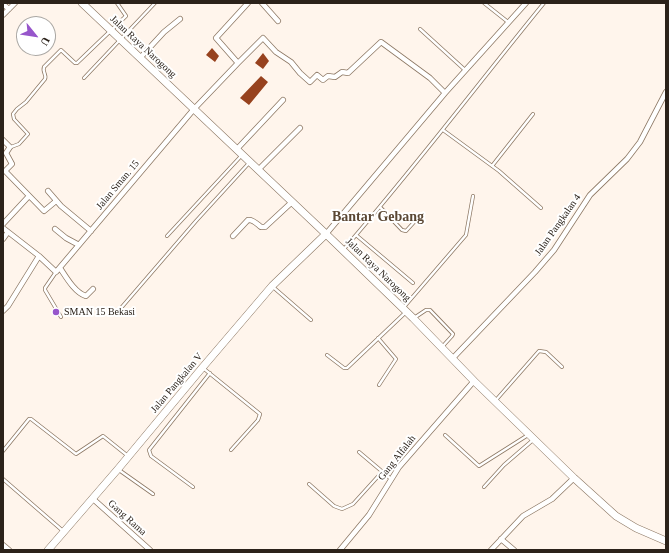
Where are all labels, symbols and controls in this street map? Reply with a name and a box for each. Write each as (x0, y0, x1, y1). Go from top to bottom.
street label: Jalan Raya Narogong (107, 13, 179, 81)
north arrow (16, 16, 56, 56)
text: U (38, 35, 53, 48)
street label: Jalan Sman. 15 (94, 158, 142, 212)
street label: Jalan Pangkalan 4 (532, 192, 584, 258)
district label: Bantar Gebang (332, 209, 424, 225)
street label: Jalan Raya Narogong (343, 236, 413, 304)
place label: SMAN 15 Bekasi (64, 306, 135, 318)
marker: SMAN 15 Bekasi (51, 307, 61, 317)
street label: Jalan Pangkalan V (148, 351, 206, 415)
street label: Gang Alfalah (376, 433, 418, 483)
street label: Gang Rama (105, 498, 149, 538)

